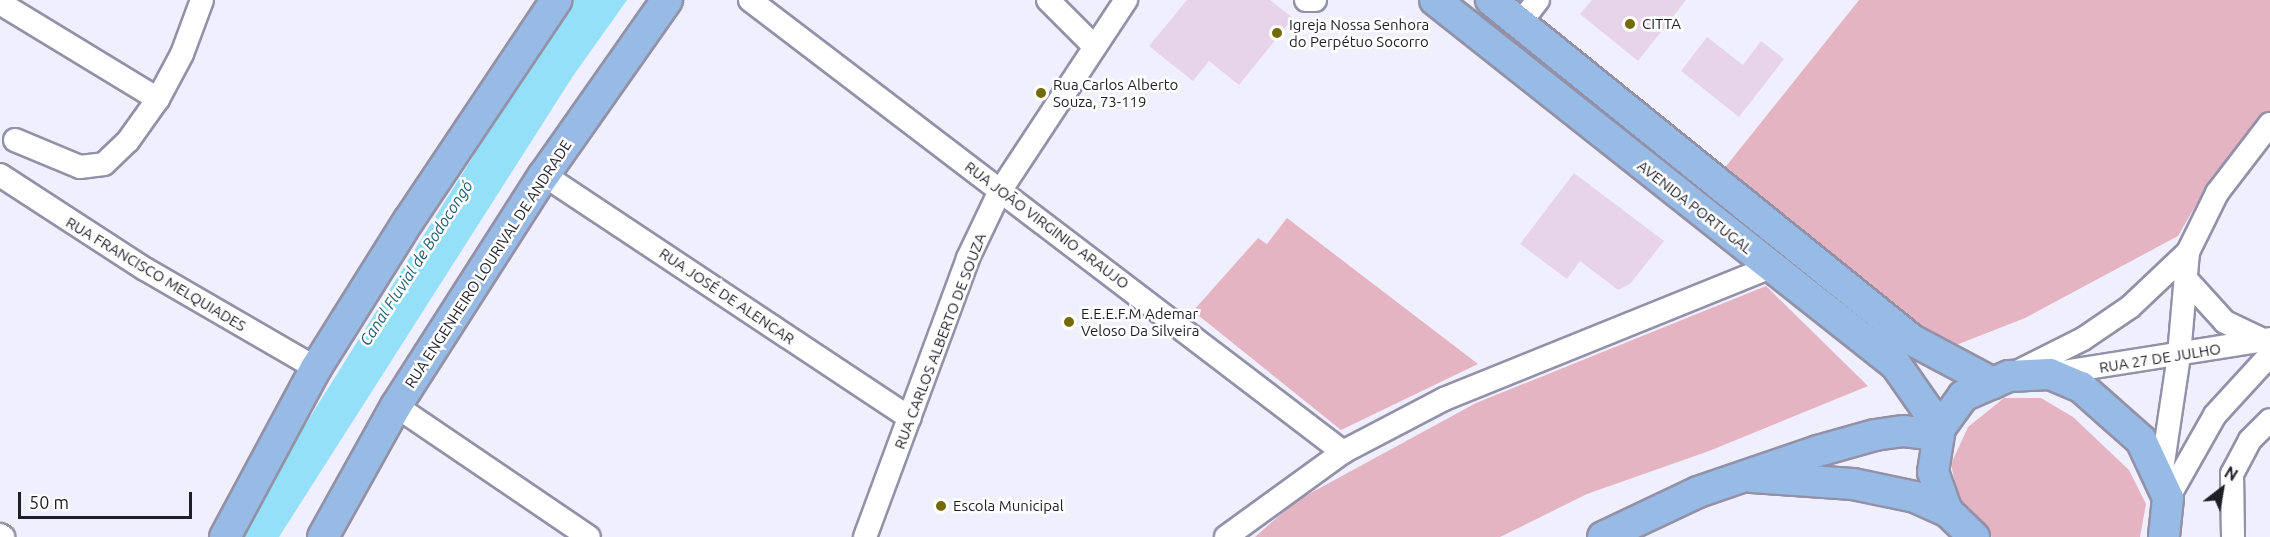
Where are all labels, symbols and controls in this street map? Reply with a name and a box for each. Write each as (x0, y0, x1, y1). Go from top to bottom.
place label: Igreja Nossa Senhora do Perpétuo Socorro (1289, 15, 1429, 50)
place label: CITTA (1642, 15, 1681, 33)
marker: CITTA (1623, 17, 1637, 31)
marker: Igreja Nossa Senhora do Perpétuo Socorro (1270, 26, 1284, 40)
place label: Rua Carlos Alberto Souza, 73-119 (1053, 75, 1178, 110)
marker: Rua Carlos Alberto Souza, 73-119 (1034, 86, 1048, 100)
street label: RUA ENGENHEIRO LOURIVAL DE ANDRADE (401, 137, 575, 391)
street label: RUA JOÃO VIRGINIO ARAUJO (961, 157, 1133, 293)
street label: AVENIDA PORTUGAL (1634, 157, 1756, 257)
water label: Canal Fluvial de Bodocongó (355, 177, 477, 349)
street label: RUA FRANCISCO MELQUIADES (63, 213, 249, 335)
street label: RUA CARLOS ALBERTO DE SOUZA (890, 230, 990, 452)
street label: RUA JOSÉ DE ALENCAR (656, 244, 798, 348)
place label: E.E.E.F.M Ademar Veloso Da Silveira (1081, 304, 1199, 339)
marker: E.E.E.F.M Ademar Veloso Da Silveira (1062, 315, 1076, 329)
street label: RUA 27 DE JULHO (2098, 339, 2222, 377)
north arrow (2192, 459, 2252, 519)
text: N (2222, 463, 2241, 484)
scale bar (21, 480, 195, 518)
text: 50 m (29, 492, 69, 512)
place label: Escola Municipal (953, 497, 1064, 515)
marker: Escola Municipal (934, 499, 948, 513)

